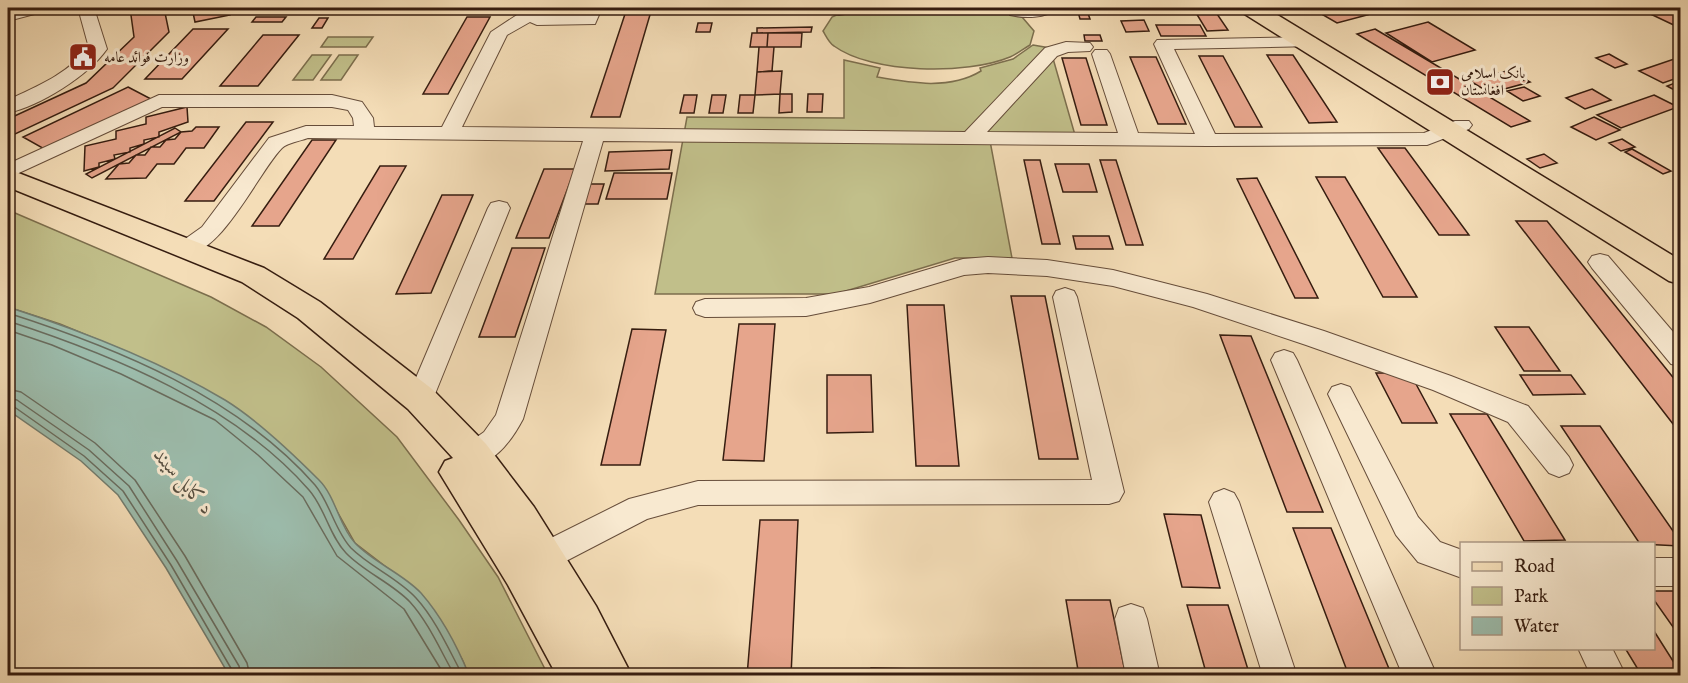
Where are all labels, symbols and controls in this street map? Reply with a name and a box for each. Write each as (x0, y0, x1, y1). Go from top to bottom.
public building icon: وزارت فوائد عامه (67, 41, 99, 73)
place label: وزارت فوائد عامه (104, 48, 189, 67)
place label: بانک اسلامی افغانستان (1461, 64, 1526, 100)
bank icon: بانک اسلامی افغانستان (1424, 66, 1456, 98)
water label: د کابل سيند (147, 444, 219, 521)
legend (1460, 542, 1655, 650)
text: Road (1514, 556, 1555, 579)
text: Park (1514, 586, 1549, 609)
text: Water (1514, 616, 1559, 639)

